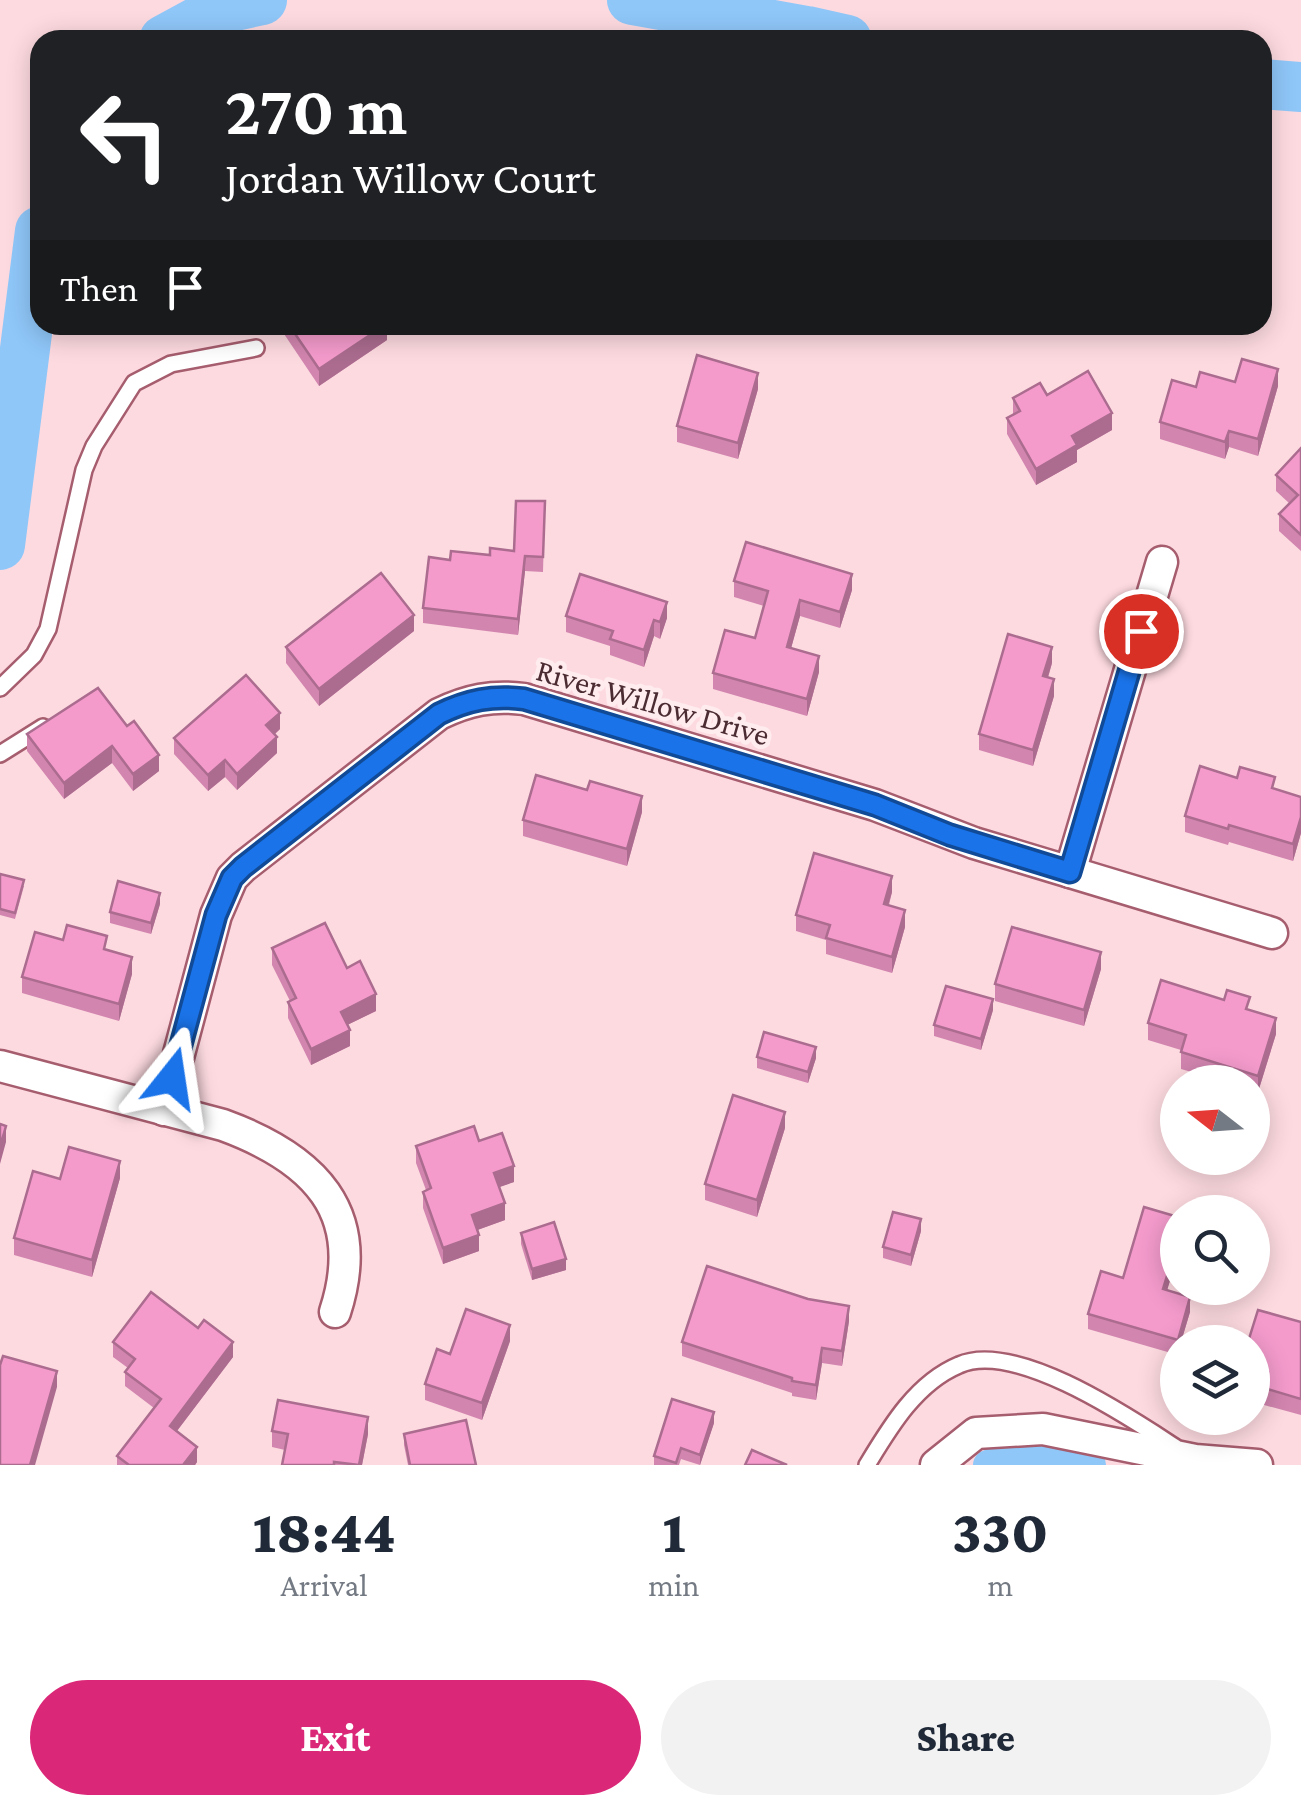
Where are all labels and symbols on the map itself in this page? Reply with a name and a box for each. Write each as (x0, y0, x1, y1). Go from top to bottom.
pin (1099, 589, 1184, 674)
street label: River Willow Drive (532, 651, 774, 753)
position arrow (120, 1026, 224, 1130)
north arrow (1160, 1065, 1270, 1175)

